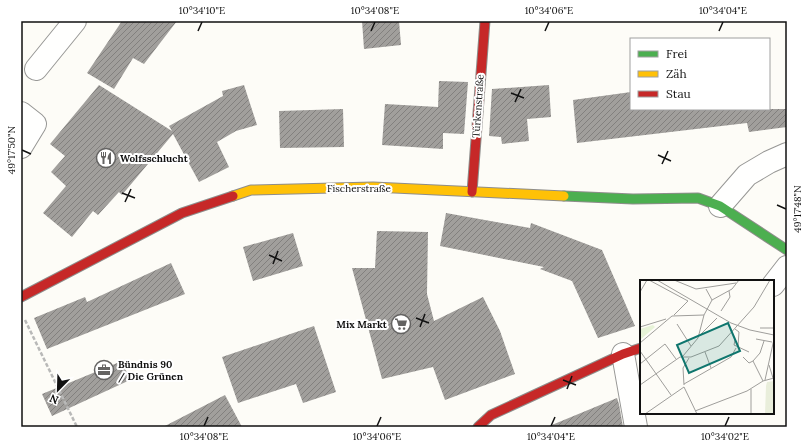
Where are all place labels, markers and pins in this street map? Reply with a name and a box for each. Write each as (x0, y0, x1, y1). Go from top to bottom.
restaurant icon: Wolfsschlucht (95, 147, 117, 169)
place label: Wolfsschlucht (120, 152, 189, 165)
supermarket icon: Mix Markt (390, 313, 412, 335)
place label: Mix Markt (336, 318, 388, 331)
place label: Bündnis 90 / Die Grünen (118, 358, 184, 383)
office icon: Bündnis 90 / Die Grünen (93, 359, 115, 381)

